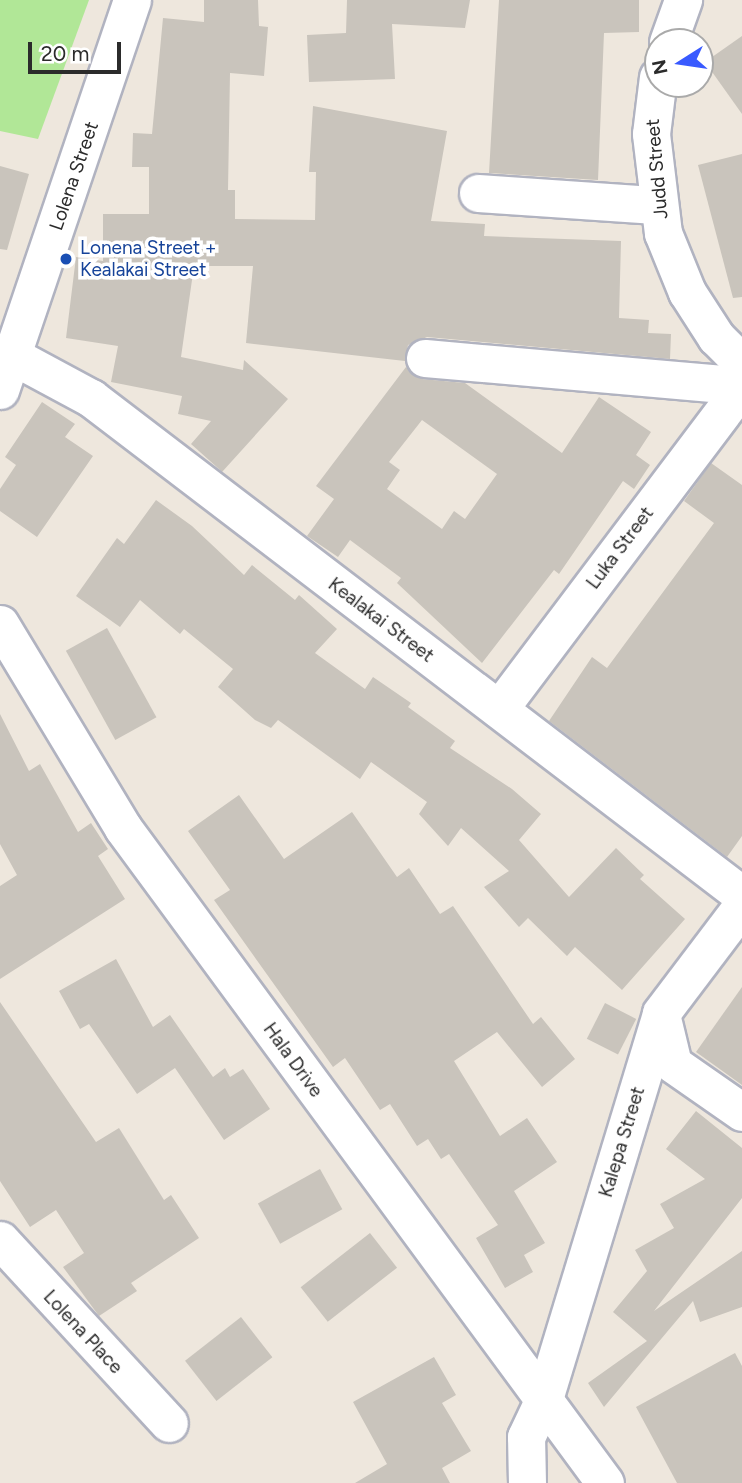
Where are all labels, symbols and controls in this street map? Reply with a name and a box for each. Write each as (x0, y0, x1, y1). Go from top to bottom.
scale bar (32, 28, 124, 72)
north arrow (644, 28, 714, 98)
text: 20 m (41, 41, 89, 66)
text: N (647, 57, 673, 77)
street label: Judd Street (641, 118, 673, 220)
street label: Lolena Street (45, 119, 103, 233)
place label: Lonena Street + Kealakai Street (80, 237, 217, 281)
marker: Lonena Street + Kealakai Street (58, 251, 74, 267)
street label: Luka Street (582, 502, 658, 594)
street label: Kealakai Street (324, 573, 438, 667)
street label: Hala Drive (258, 1018, 328, 1102)
street label: Kalepa Street (594, 1084, 650, 1200)
street label: Lolena Place (39, 1285, 127, 1379)

